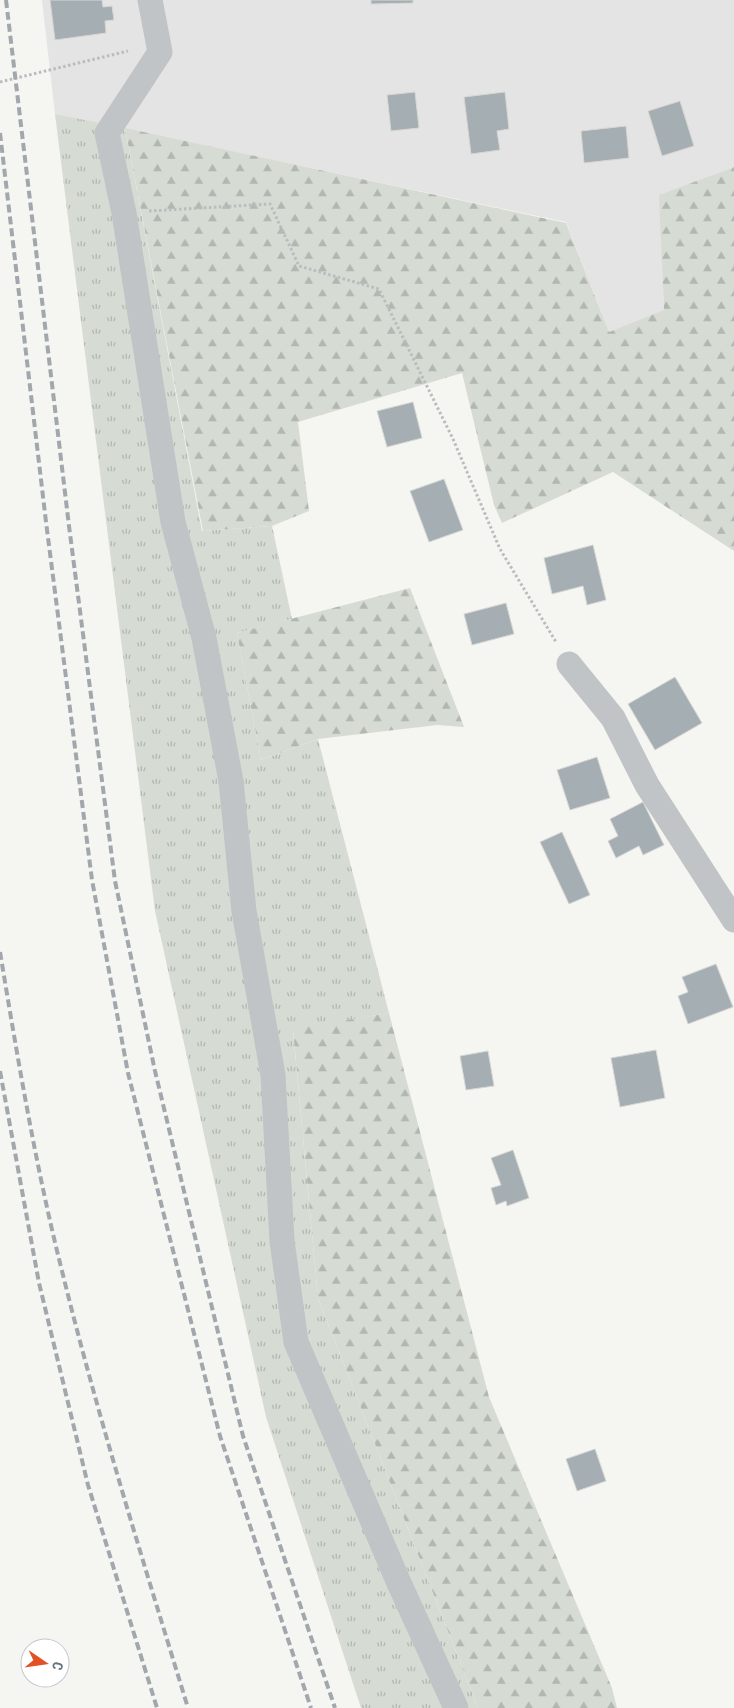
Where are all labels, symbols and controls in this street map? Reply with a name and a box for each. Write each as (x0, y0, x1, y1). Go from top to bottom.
north arrow (20, 1638, 70, 1688)
text: С (49, 1660, 66, 1672)

